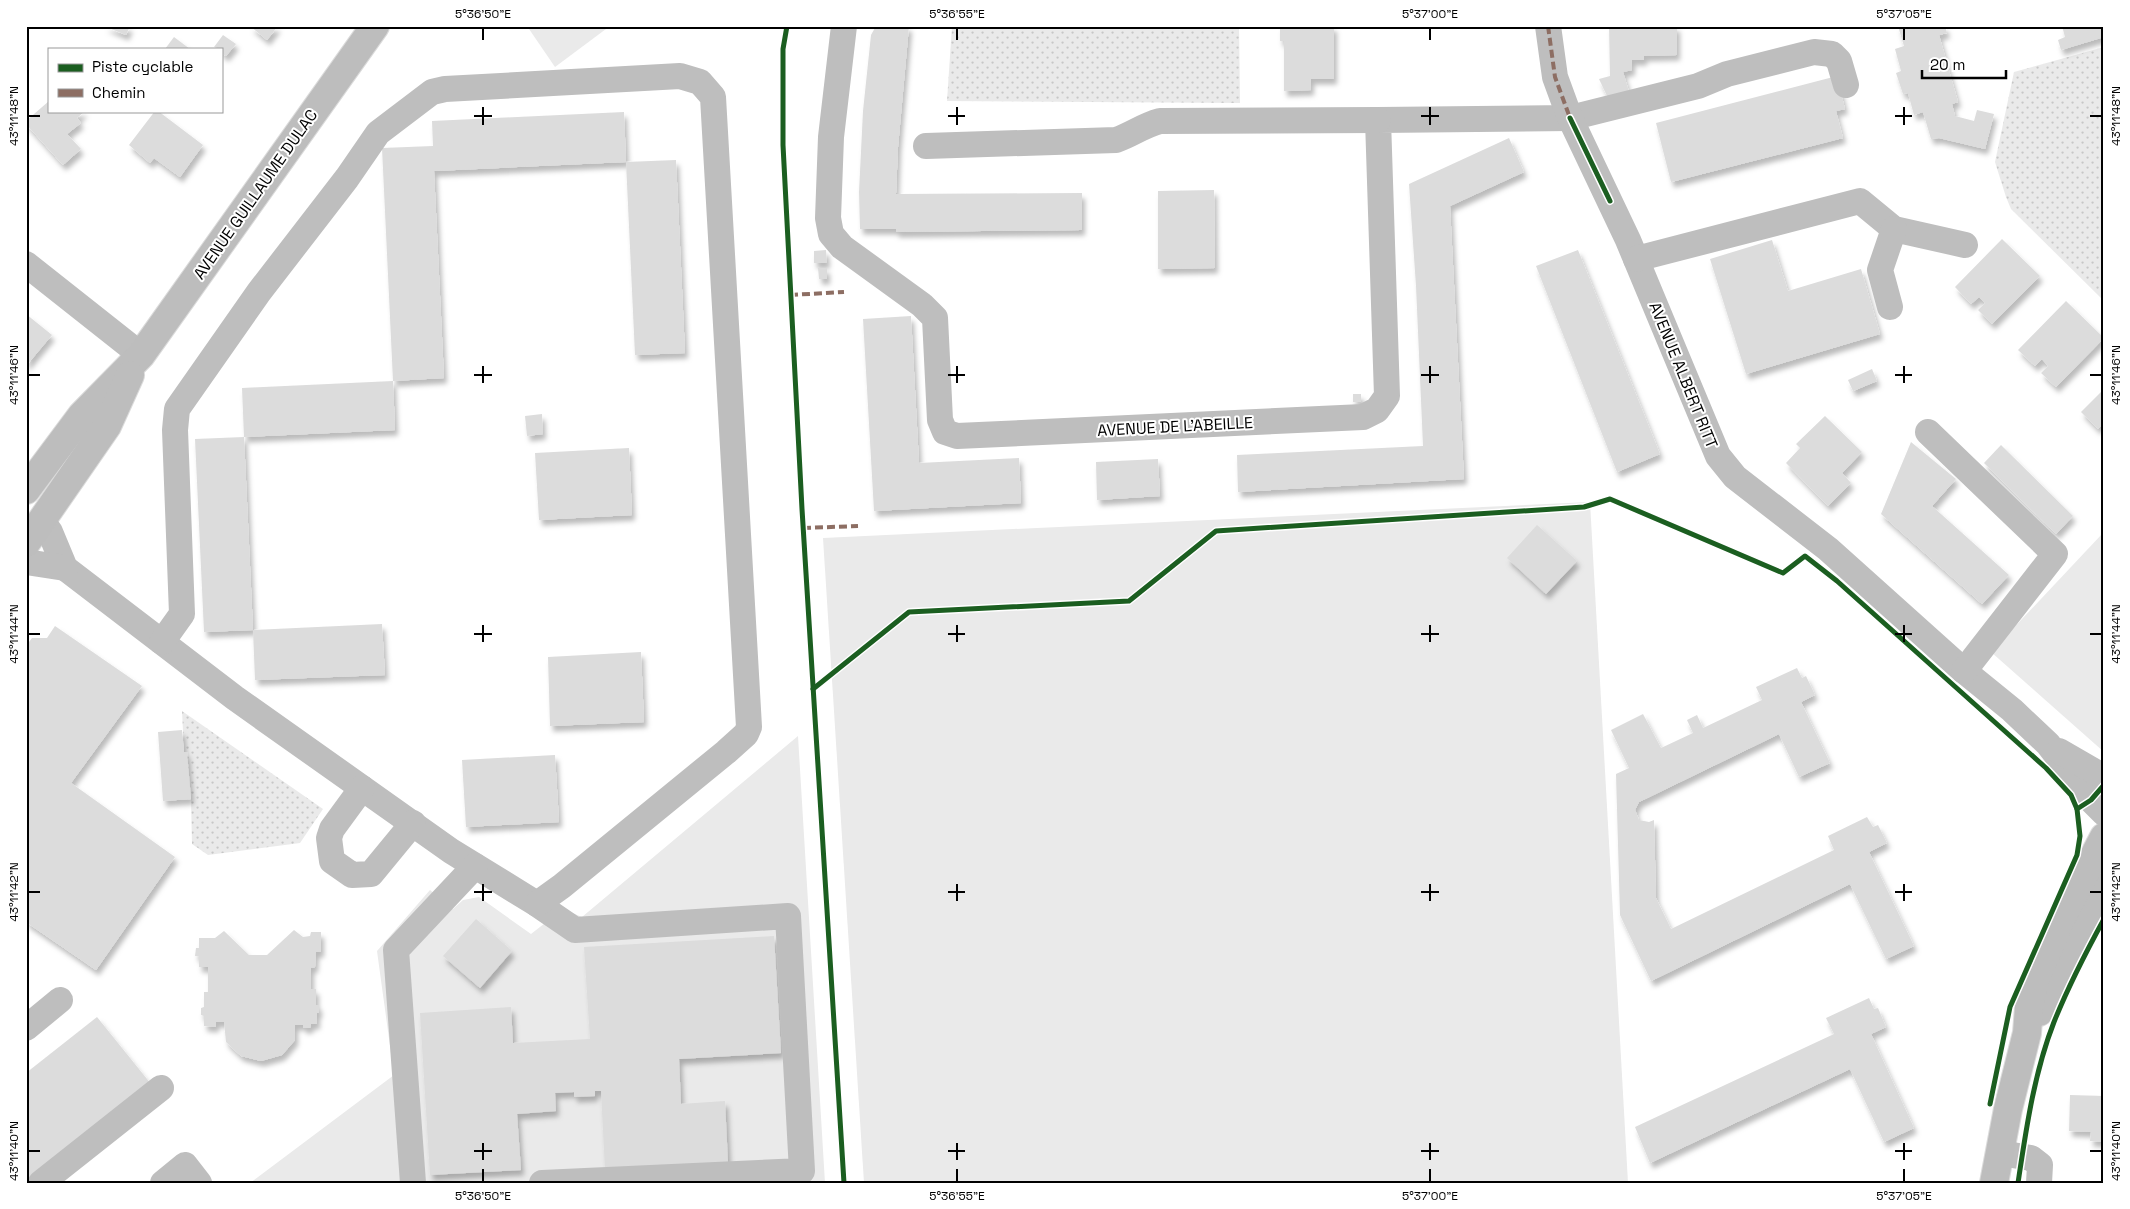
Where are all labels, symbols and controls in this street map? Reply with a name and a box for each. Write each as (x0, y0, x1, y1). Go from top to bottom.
text: 5°36'50"E (455, 6, 511, 22)
text: 5°36'55"E (929, 6, 985, 22)
text: 5°37'00"E (1402, 6, 1458, 22)
text: 5°37'05"E (1876, 6, 1932, 22)
legend (48, 48, 222, 112)
scale bar (1922, 48, 2006, 80)
text: 20 m (1930, 55, 1965, 74)
text: Piste cyclable (92, 57, 194, 76)
text: Chemin (92, 83, 145, 102)
text: 43°11'48"N (6, 86, 22, 146)
text: 43°11'48"N (2108, 86, 2124, 146)
street label: AVENUE GUILLAUME DULAC (189, 105, 322, 283)
street label: AVENUE ALBERT RITT (1644, 299, 1723, 452)
text: 43°11'46"N (6, 345, 22, 405)
text: 43°11'46"N (2108, 345, 2124, 405)
street label: AVENUE DE L'ABEILLE (1097, 412, 1253, 441)
text: 43°11'44"N (6, 604, 22, 664)
text: 43°11'44"N (2108, 604, 2124, 664)
text: 43°11'42"N (6, 862, 22, 922)
text: 43°11'42"N (2108, 862, 2124, 922)
text: 43°11'40"N (6, 1121, 22, 1181)
text: 43°11'40"N (2108, 1121, 2124, 1181)
text: 5°36'50"E (455, 1188, 511, 1204)
text: 5°36'55"E (929, 1188, 985, 1204)
text: 5°37'00"E (1402, 1188, 1458, 1204)
text: 5°37'05"E (1876, 1188, 1932, 1204)

